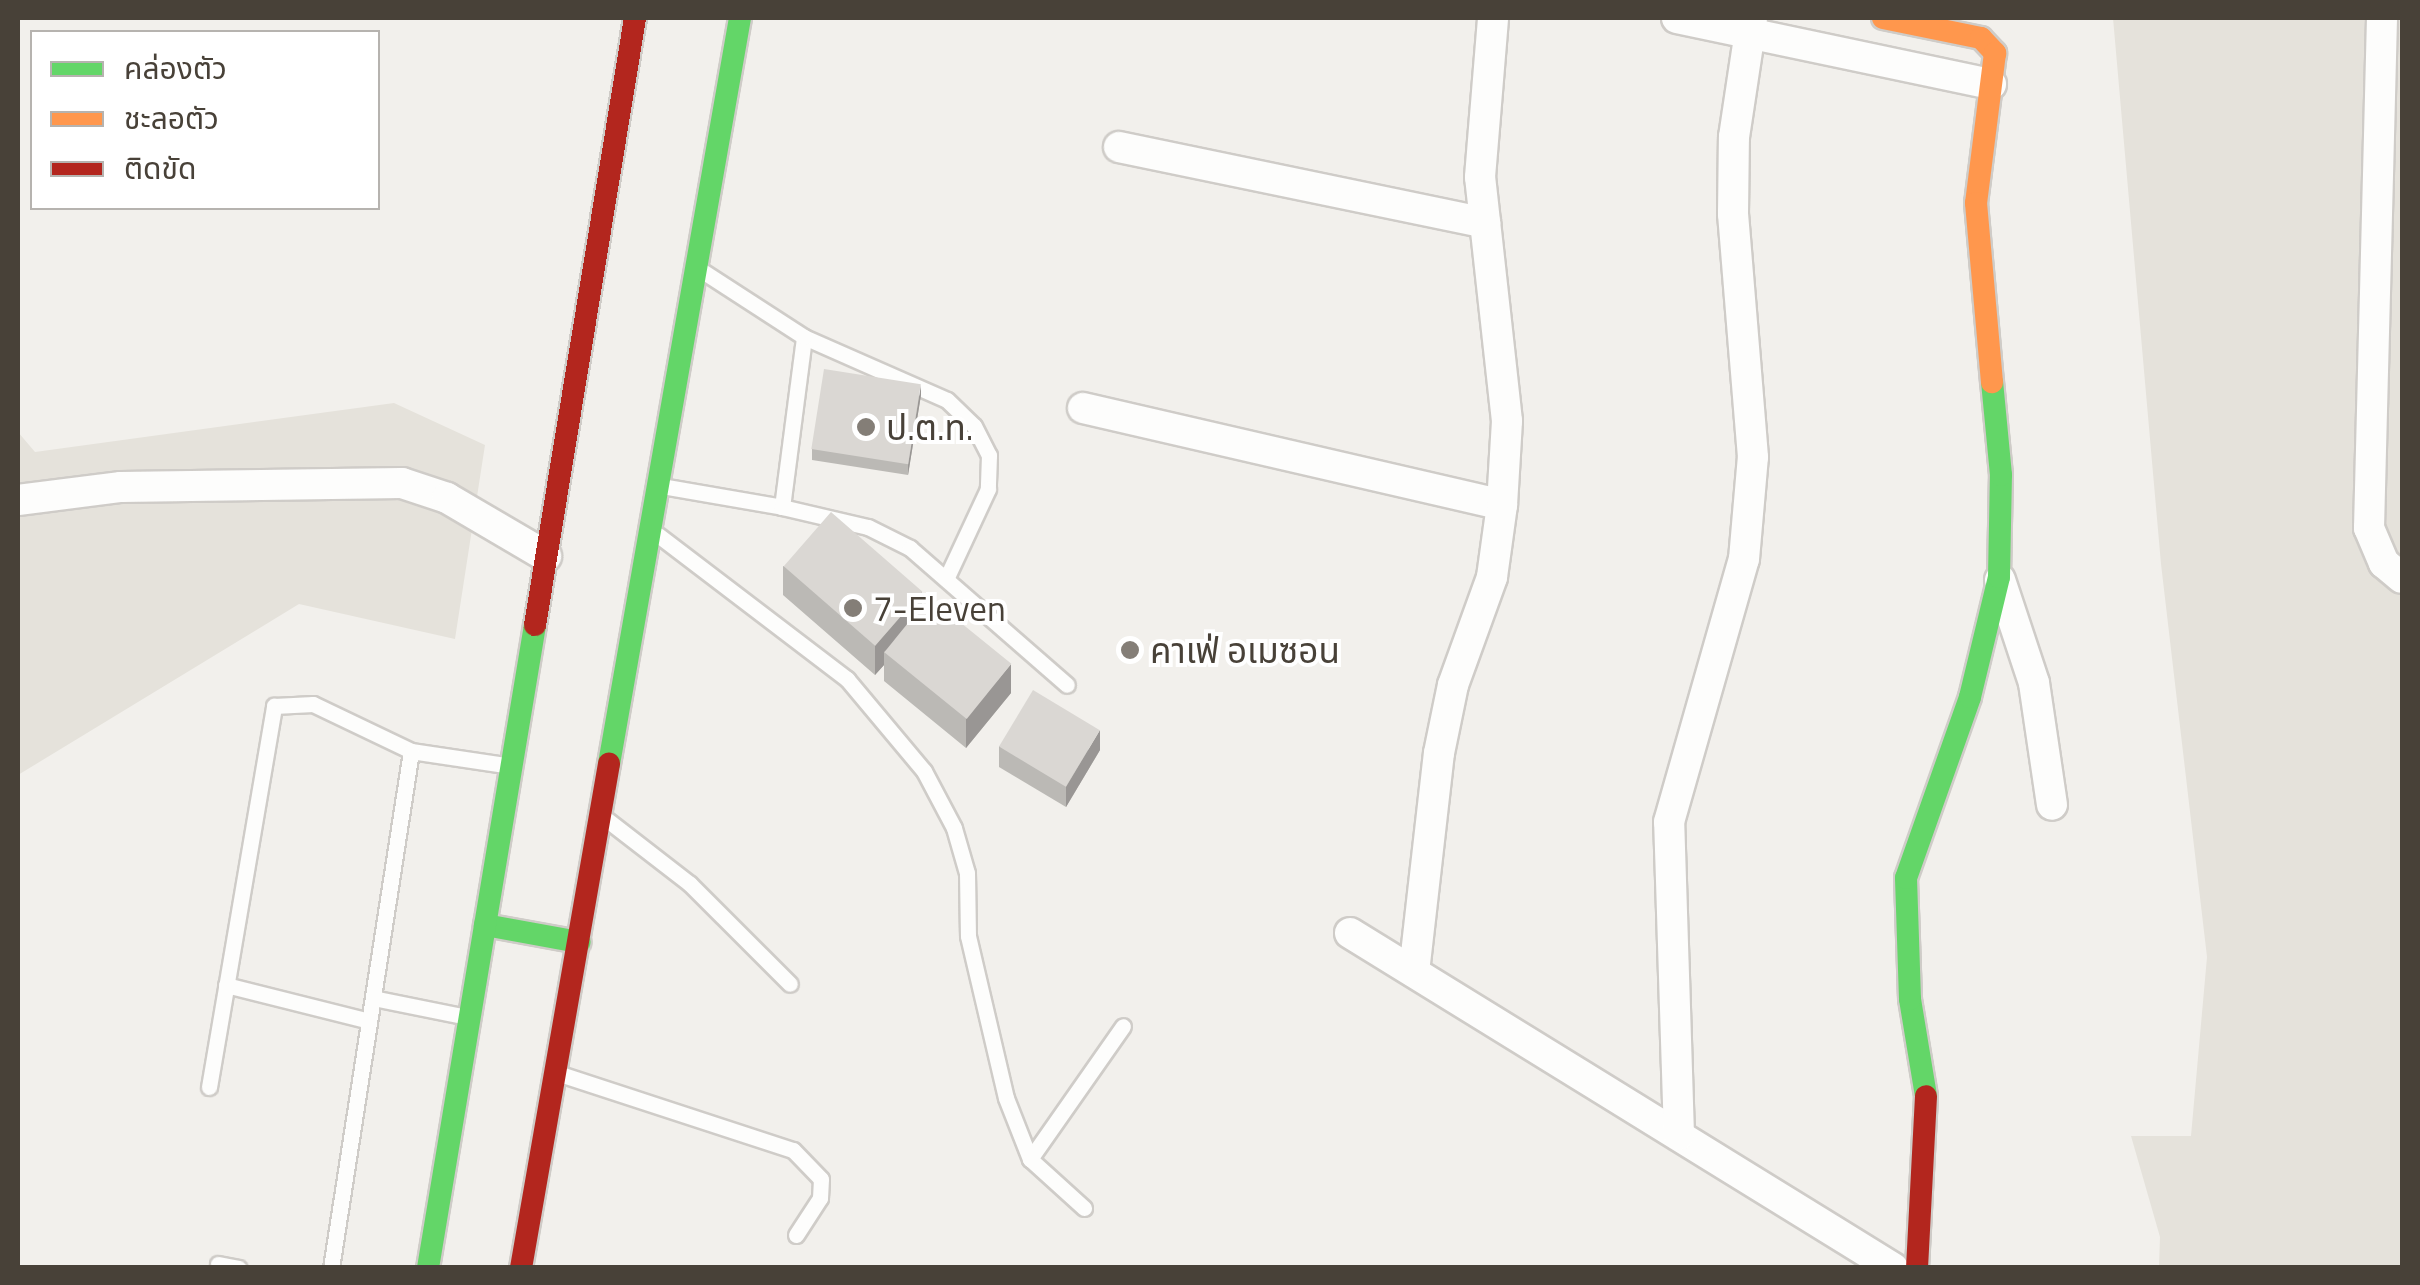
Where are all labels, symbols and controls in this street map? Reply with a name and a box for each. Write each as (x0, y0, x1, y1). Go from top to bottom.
legend (30, 30, 380, 210)
text: คล่องตัว (124, 45, 227, 91)
text: ชะลอตัว (124, 95, 219, 141)
text: ติดขัด (124, 145, 196, 191)
place label: ป.ต.ท. (886, 406, 973, 448)
marker: ป.ต.ท. (855, 416, 877, 438)
place label: 7-Eleven (873, 587, 1006, 629)
marker: 7-Eleven (842, 597, 864, 619)
place label: คาเฟ่ อเมซอน (1150, 629, 1340, 671)
marker: คาเฟ่ อเมซอน (1119, 639, 1141, 661)

